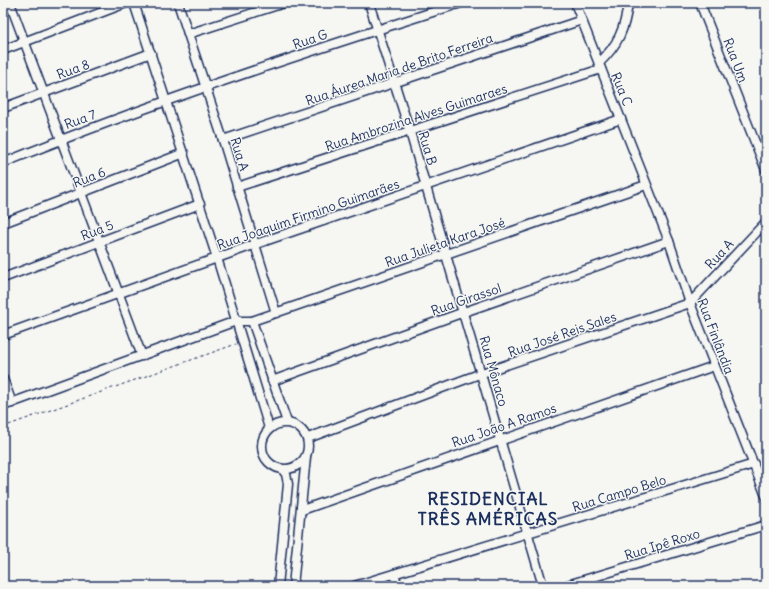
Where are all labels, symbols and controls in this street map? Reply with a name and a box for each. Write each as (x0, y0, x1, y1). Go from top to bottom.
street label: Rua G (291, 26, 330, 53)
street label: Rua Áurea Maria de Brito Ferreira (303, 28, 495, 110)
street label: Rua Um (719, 35, 752, 85)
street label: Rua 8 (54, 56, 92, 83)
street label: Rua C (607, 70, 636, 109)
street label: Rua Ambrozina Alves Guimaraes (323, 80, 509, 155)
street label: Rua 7 (62, 106, 99, 133)
street label: Rua B (414, 129, 441, 167)
street label: Rua A (226, 135, 253, 173)
street label: Rua 6 (70, 163, 108, 191)
street label: Rua Joaquim Firmino Guimarães (215, 175, 402, 254)
street label: Rua Julieta Kara José (383, 214, 508, 271)
street label: Rua 5 (78, 216, 116, 244)
street label: Rua A (701, 236, 737, 273)
street label: Rua Girassol (429, 280, 504, 319)
street label: Rua Finlândia (693, 296, 738, 377)
street label: Rua José Reis Sales (506, 308, 619, 361)
street label: Rua Mônaco (475, 334, 512, 408)
street label: Rua João A Ramos (450, 400, 559, 451)
street label: Rua Campo Belo (570, 471, 668, 516)
district label: RESIDENCIAL TRÊS AMÉRICAS (418, 488, 558, 530)
street label: Rua Ipê Roxo (622, 525, 702, 564)

